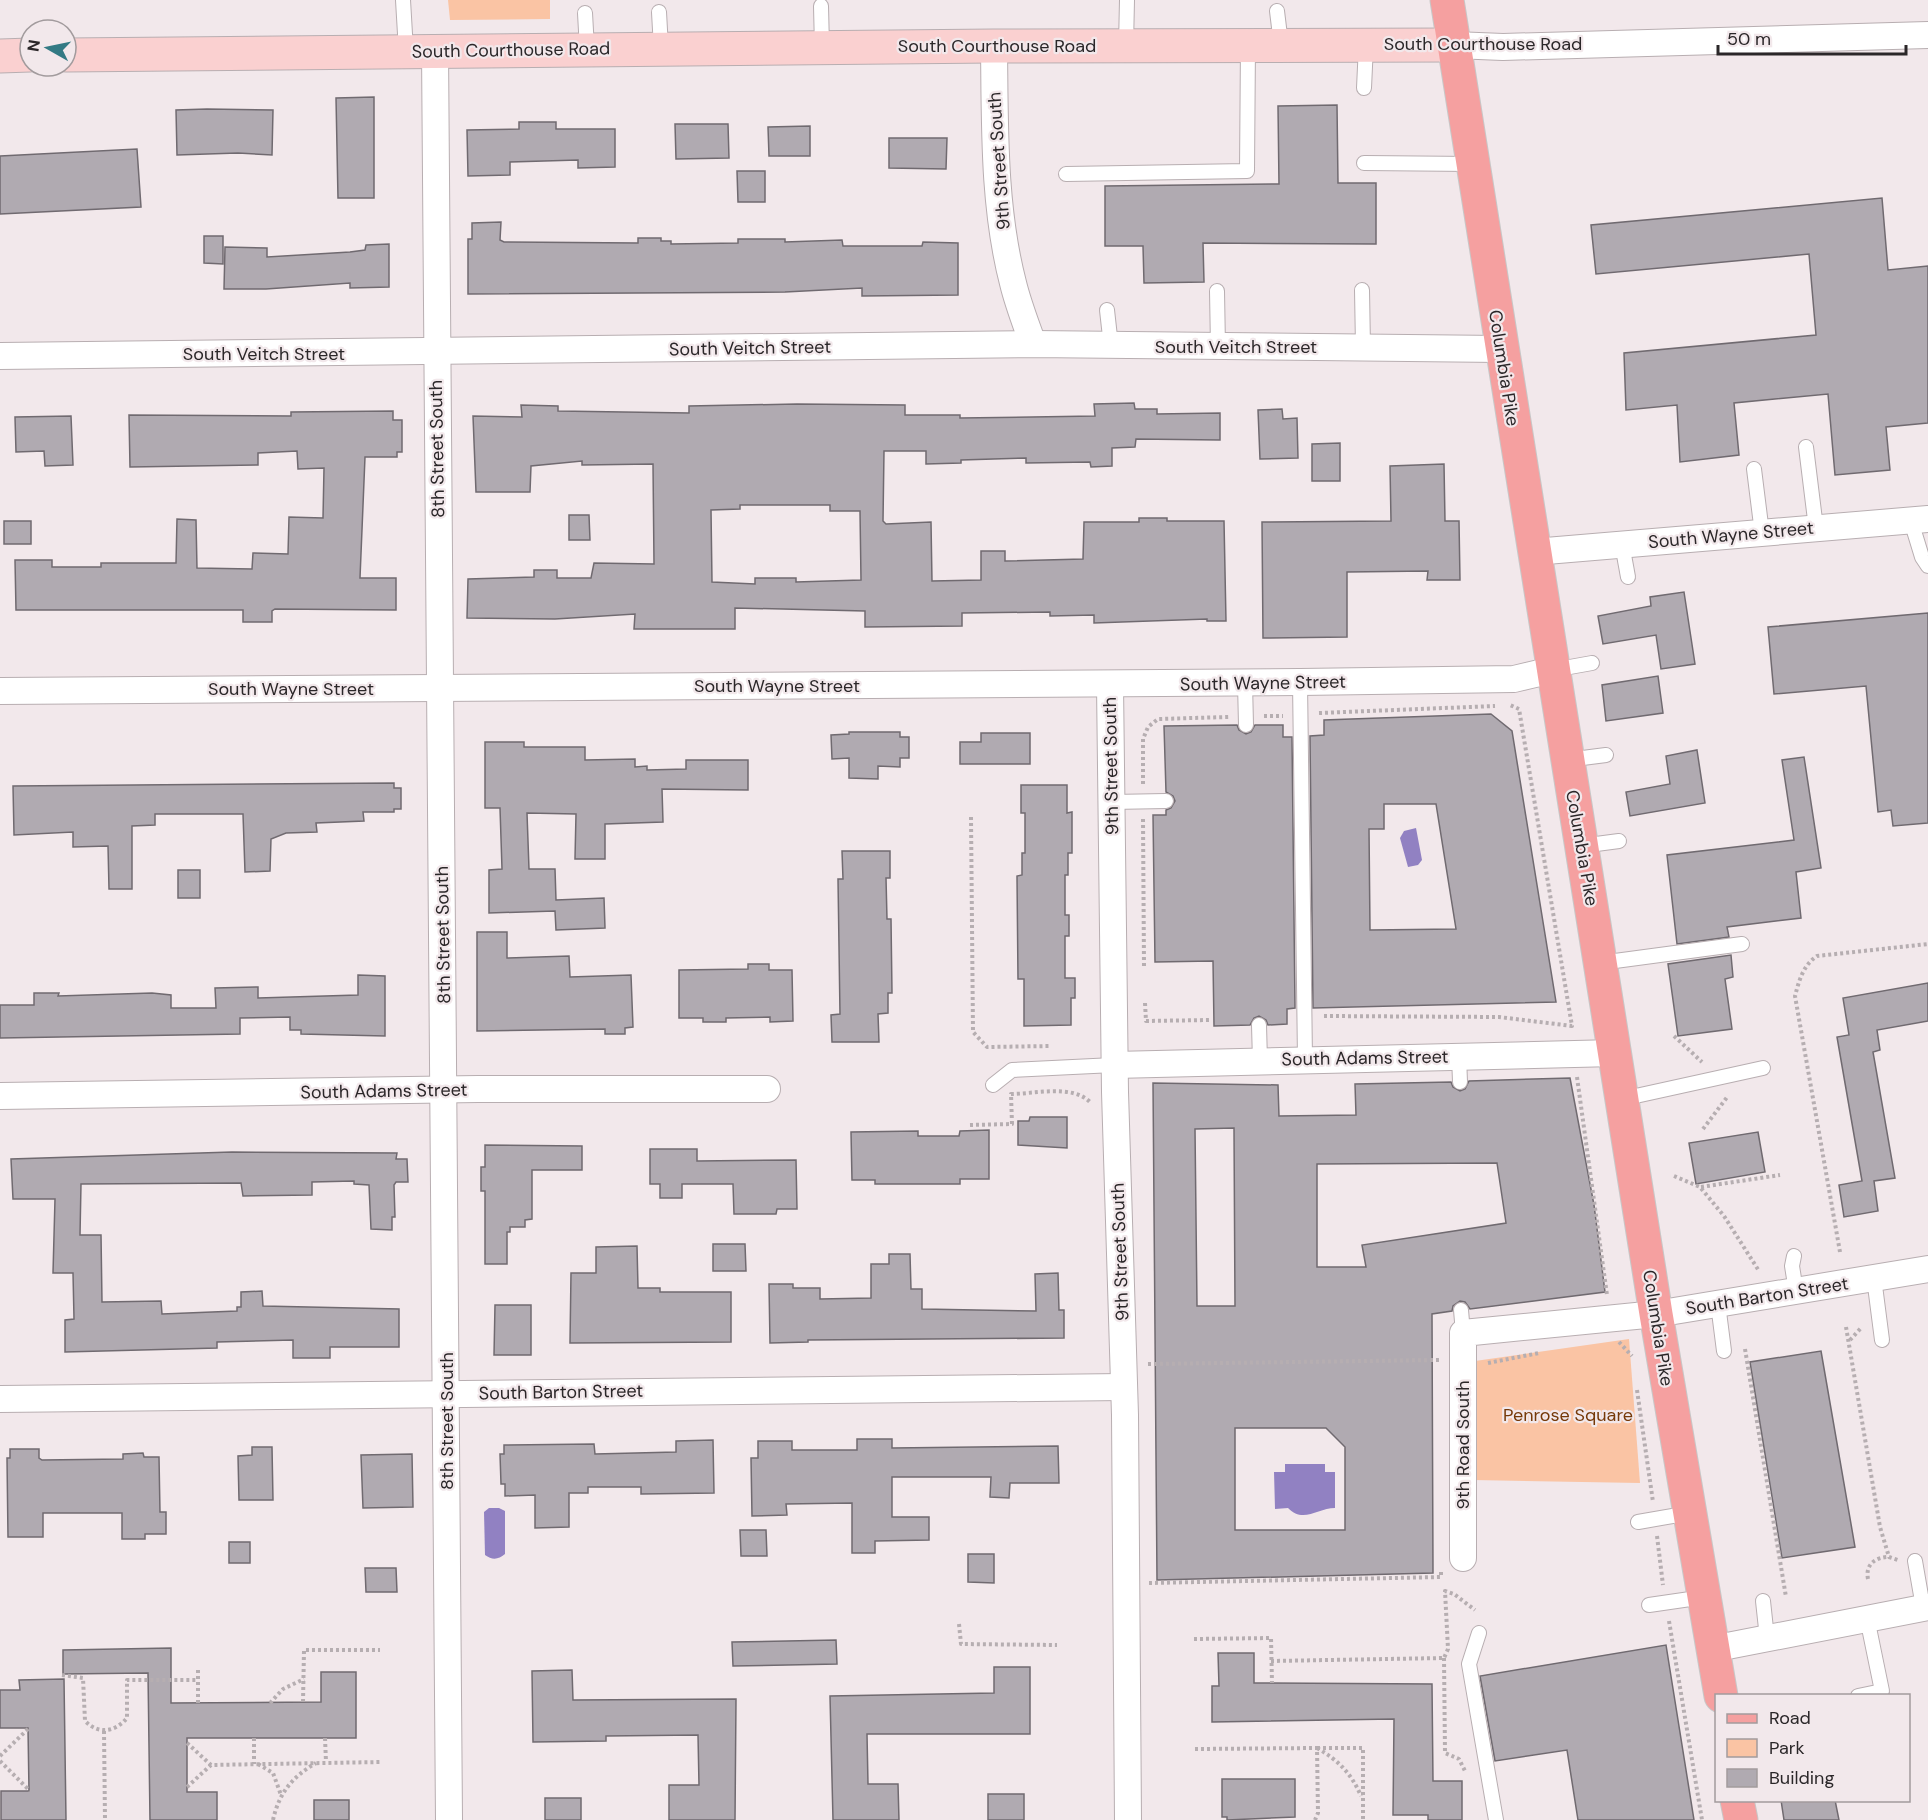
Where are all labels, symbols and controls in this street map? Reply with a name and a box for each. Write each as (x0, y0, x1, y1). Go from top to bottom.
north arrow (18, 18, 78, 78)
scale bar (1718, 18, 1906, 56)
text: 50 m (1727, 27, 1771, 51)
street label: South Courthouse Road (1384, 32, 1582, 56)
street label: South Courthouse Road (898, 34, 1096, 58)
street label: South Courthouse Road (412, 36, 610, 64)
text: N (22, 38, 45, 53)
street label: 9th Street South (982, 91, 1016, 231)
street label: Columbia Pike (1483, 308, 1525, 428)
street label: South Veitch Street (669, 335, 831, 361)
street label: South Veitch Street (1155, 335, 1317, 359)
street label: South Veitch Street (183, 342, 345, 366)
street label: 8th Street South (424, 380, 450, 518)
street label: South Wayne Street (1647, 516, 1815, 554)
street label: South Wayne Street (1180, 670, 1346, 696)
street label: South Wayne Street (694, 674, 860, 698)
street label: South Wayne Street (208, 677, 374, 701)
street label: 9th Street South (1098, 697, 1124, 835)
street label: Columbia Pike (1560, 788, 1604, 908)
street label: 8th Street South (430, 866, 456, 1004)
street label: South Adams Street (1281, 1045, 1449, 1071)
street label: South Adams Street (300, 1078, 468, 1104)
street label: 9th Street South (1106, 1183, 1134, 1321)
street label: Columbia Pike (1637, 1268, 1679, 1388)
street label: South Barton Street (1684, 1271, 1850, 1321)
street label: 8th Street South (435, 1352, 459, 1490)
street label: South Barton Street (479, 1379, 643, 1405)
street label: 9th Road South (1451, 1380, 1475, 1510)
park label: Penrose Square (1503, 1403, 1633, 1427)
legend (1715, 1694, 1910, 1802)
text: Road (1769, 1706, 1811, 1730)
text: Park (1769, 1736, 1805, 1760)
text: Building (1769, 1766, 1834, 1790)

